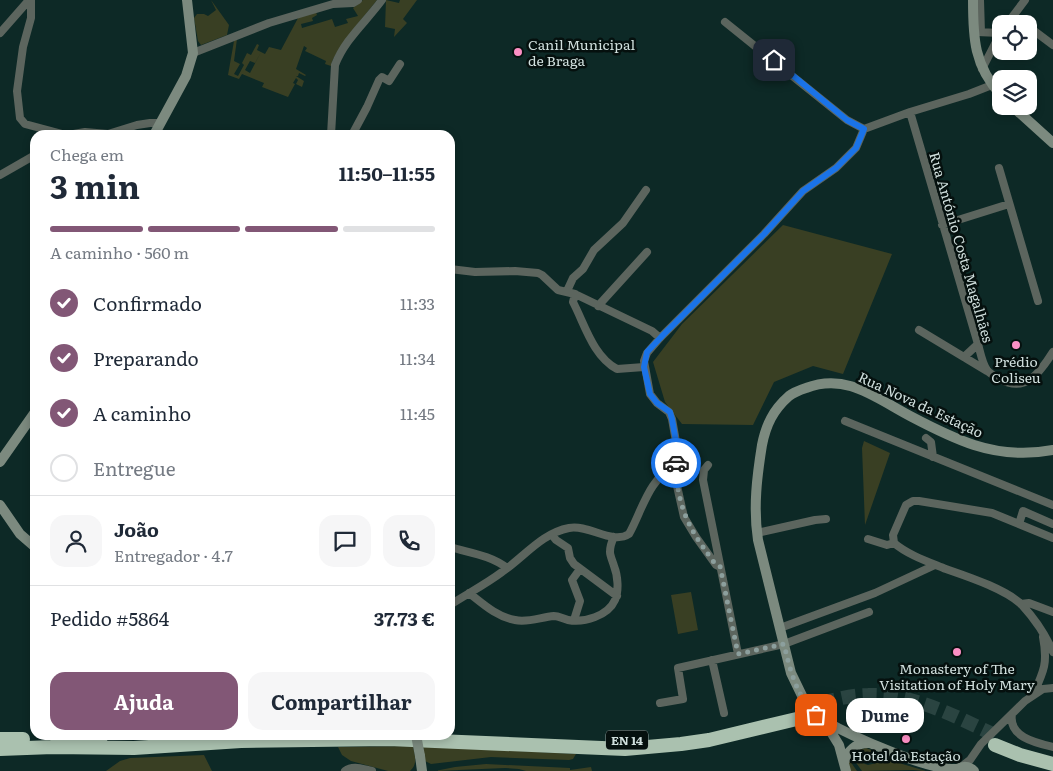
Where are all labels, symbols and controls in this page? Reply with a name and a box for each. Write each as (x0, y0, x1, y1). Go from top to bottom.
map controls (992, 15, 1037, 115)
button: locate (992, 15, 1037, 60)
place label: Canil Municipal de Braga (528, 34, 635, 70)
pin (753, 39, 795, 81)
marker: Canil Municipal de Braga (512, 46, 524, 58)
icon: home (760, 46, 788, 74)
button: layers (992, 70, 1037, 115)
text: Chega em (50, 142, 124, 166)
street label: Rua António Costa Magalhães (925, 149, 999, 345)
text: 11:50–11:55 (339, 159, 435, 187)
text: 3 min (50, 161, 140, 209)
text: A caminho · 560 m (50, 240, 189, 264)
icon: check (50, 289, 78, 317)
text: Confirmado (93, 289, 202, 317)
text: 11:33 (400, 291, 435, 315)
marker: Prédio Coliseu (1010, 339, 1022, 351)
icon: check (50, 344, 78, 372)
text: Preparando (93, 344, 199, 372)
text: 11:34 (399, 346, 435, 370)
place label: Prédio Coliseu (991, 351, 1041, 387)
street label: Rua Nova da Estação (855, 366, 987, 442)
icon: check (50, 399, 78, 427)
text: A caminho (93, 399, 191, 427)
text: 11:45 (400, 401, 435, 425)
courier (651, 438, 701, 488)
icon: car (662, 449, 690, 477)
text: Entregue (93, 454, 176, 482)
button: person (50, 515, 102, 567)
text: João (114, 515, 159, 543)
button: chat (319, 515, 371, 567)
button: phone (383, 515, 435, 567)
text: Entregador · 4.7 (114, 543, 233, 567)
text: Pedido #5864 (50, 604, 169, 632)
text: 37.73 € (374, 604, 435, 632)
marker: Monastery of The Visitation of Holy Mary (951, 646, 963, 658)
place label: Monastery of The Visitation of Holy Mary (879, 658, 1036, 694)
button: Ajuda (50, 672, 238, 730)
button: Compartilhar (248, 672, 435, 730)
pin (795, 694, 837, 736)
callout: Dume (846, 698, 924, 732)
icon: bag (802, 701, 830, 729)
text: Dume (861, 703, 909, 727)
road number: EN 14 (606, 730, 648, 750)
marker: Hotel da Estação (900, 733, 912, 745)
place label: Hotel da Estação (851, 745, 961, 765)

